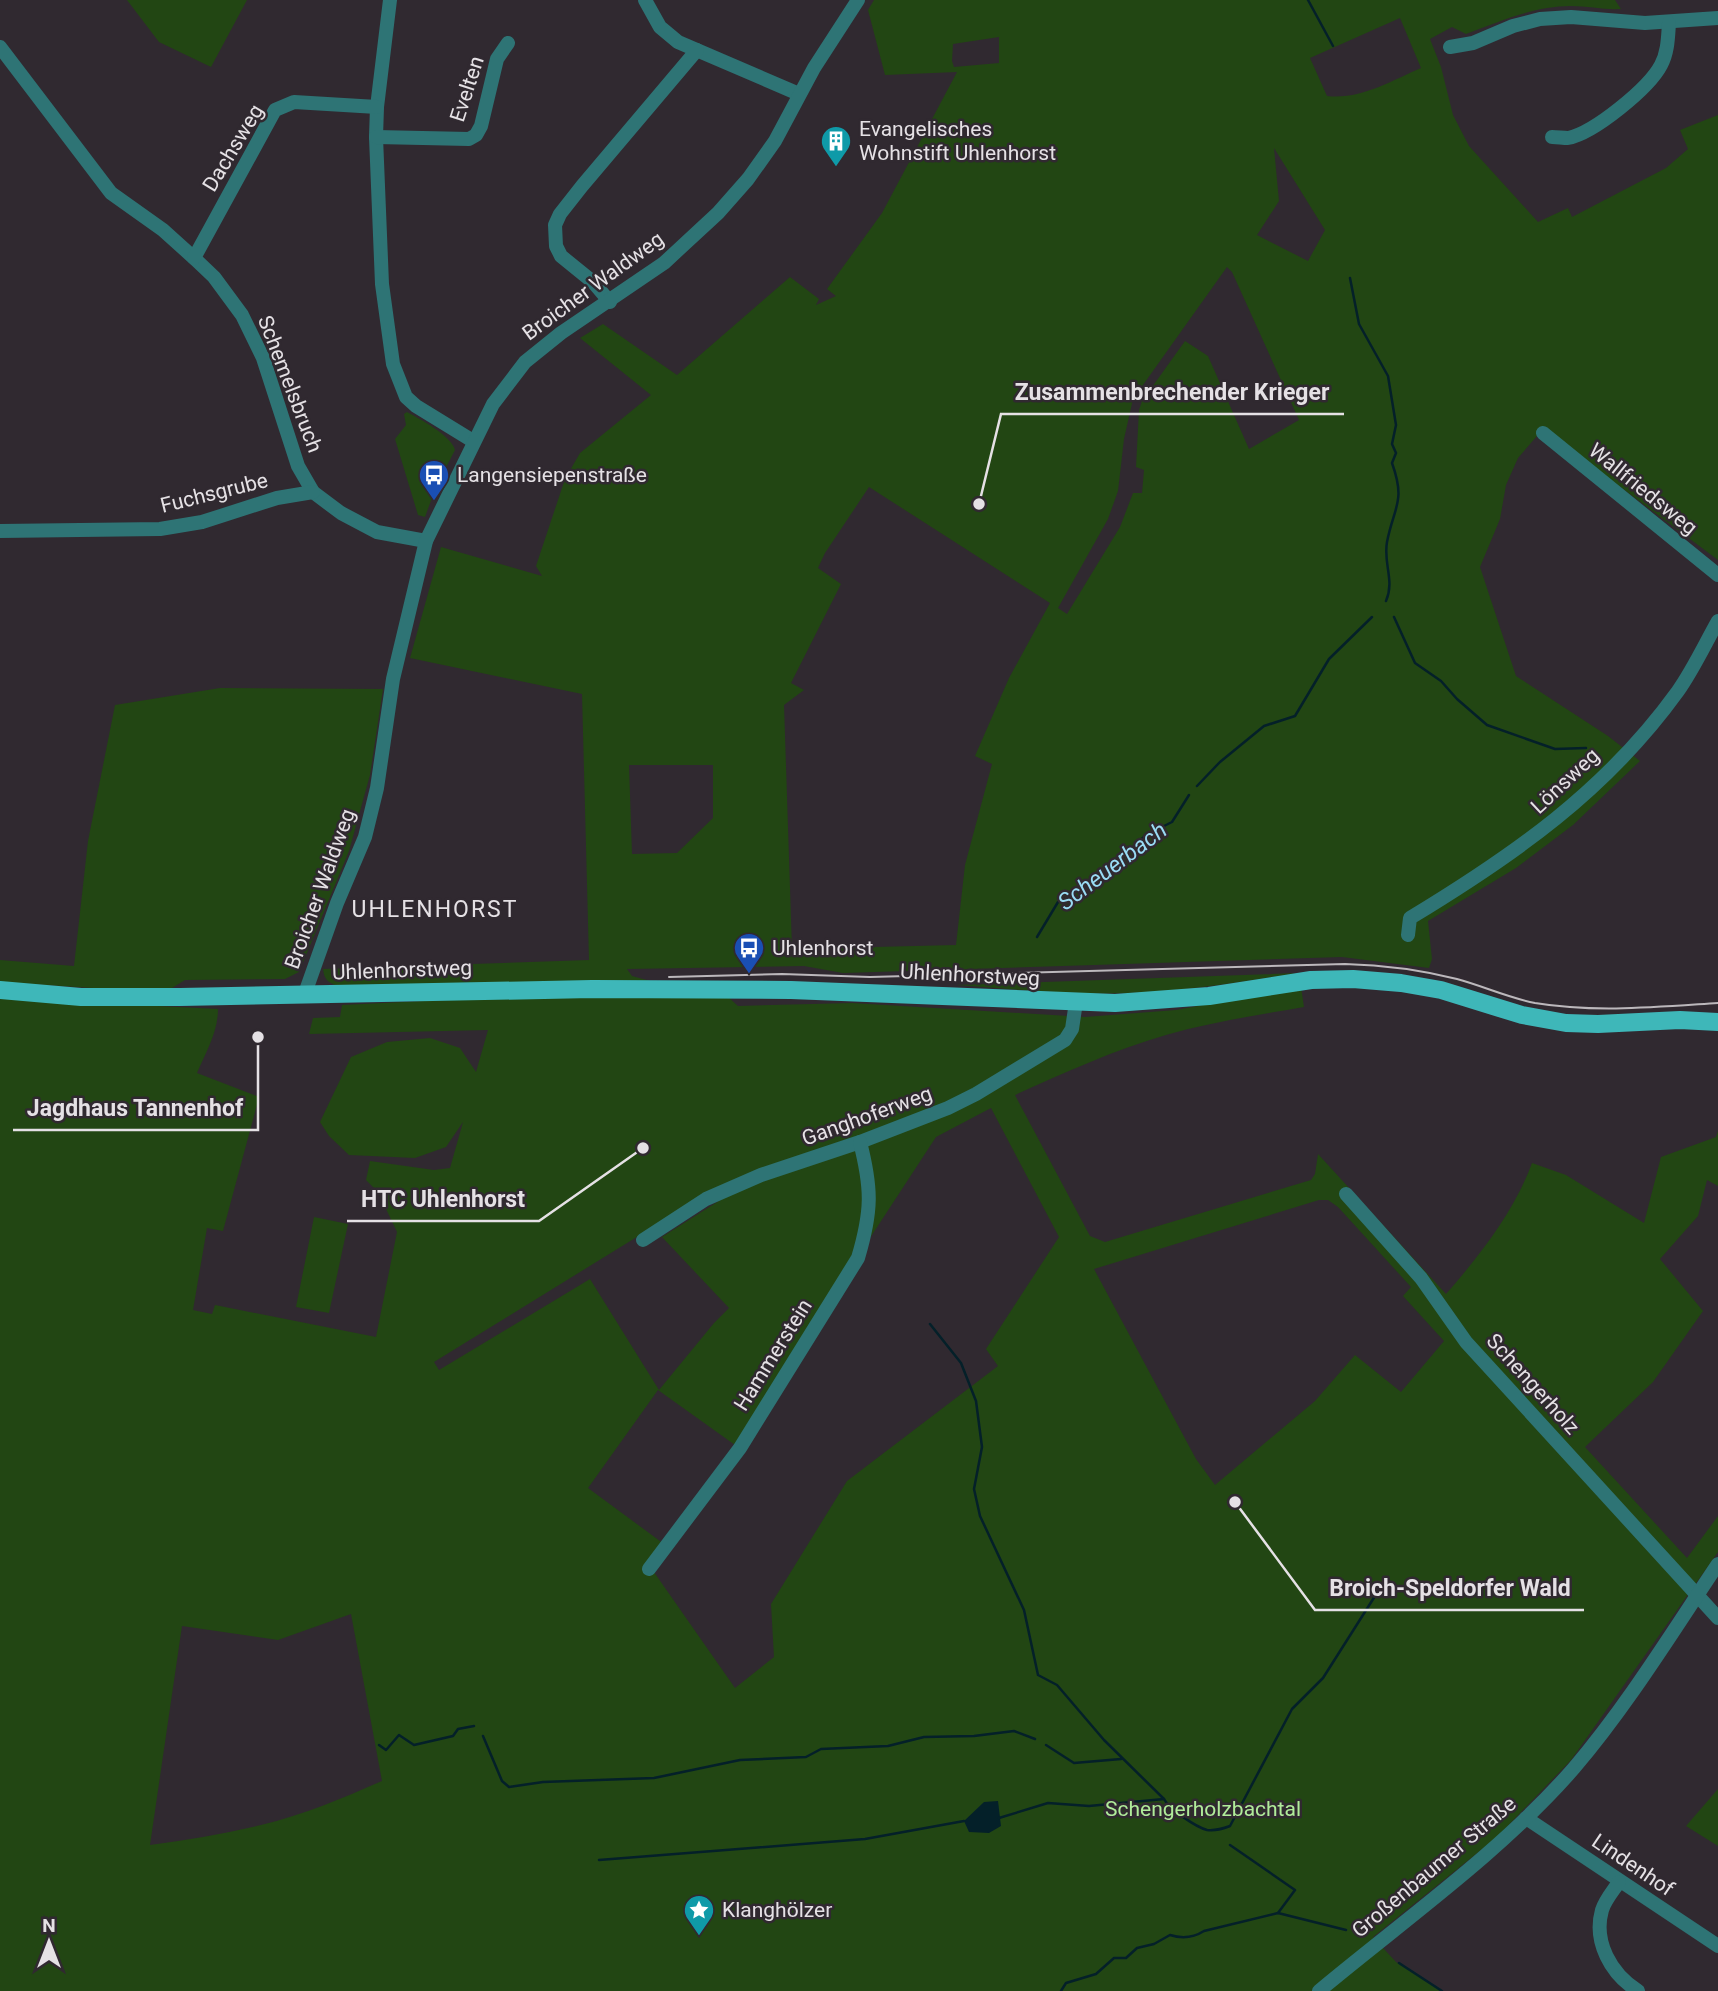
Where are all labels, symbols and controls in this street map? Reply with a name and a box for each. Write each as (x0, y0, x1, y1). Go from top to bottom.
street label: Evelten (445, 53, 489, 125)
street label: Dachsweg (198, 100, 268, 196)
place label: Evangelisches Wohnstift Uhlenhorst (859, 117, 1056, 165)
building icon: Evangelisches Wohnstift Uhlenhorst (819, 124, 853, 168)
street label: Broicher Waldweg (518, 227, 668, 345)
street label: Schemelsbruch (253, 312, 327, 456)
callout: Zusammenbrechender Krieger (1001, 370, 1344, 414)
text: Zusammenbrechender Krieger (1015, 379, 1330, 406)
street label: Wallfriedsweg (1584, 438, 1702, 540)
bus stop icon: Langensiepenstraße (417, 458, 451, 502)
place label: Langensiepenstraße (457, 463, 647, 487)
street label: Fuchsgrube (158, 468, 270, 518)
street label: Lönsweg (1526, 743, 1604, 819)
street label: Broicher Waldweg (280, 806, 360, 972)
water label: Scheuerbach (1053, 817, 1172, 916)
district label: UHLENHORST (352, 896, 518, 923)
bus stop icon: Uhlenhorst (732, 931, 766, 975)
place label: Uhlenhorst (772, 936, 874, 960)
street label: Uhlenhorstweg (332, 956, 472, 984)
street label: Uhlenhorstweg (899, 959, 1041, 991)
street label: Ganghoferweg (799, 1081, 935, 1151)
callout: Jagdhaus Tannenhof (13, 1086, 258, 1130)
text: Jagdhaus Tannenhof (27, 1095, 244, 1122)
callout: HTC Uhlenhorst (347, 1177, 539, 1221)
text: HTC Uhlenhorst (361, 1186, 525, 1213)
street label: Hammerstein (729, 1295, 817, 1415)
street label: Schengerholz (1482, 1329, 1584, 1439)
callout: Broich-Speldorfer Wald (1315, 1566, 1584, 1610)
text: Broich-Speldorfer Wald (1329, 1575, 1571, 1602)
street label: Großenbaumer Straße (1347, 1792, 1521, 1942)
park label: Schengerholzbachtal (1105, 1797, 1301, 1821)
street label: Lindenhof (1588, 1829, 1679, 1901)
place icon: Klanghölzer (682, 1893, 716, 1937)
place label: Klanghölzer (722, 1898, 832, 1922)
north arrow (14, 1907, 84, 1977)
text: N (42, 1914, 56, 1937)

